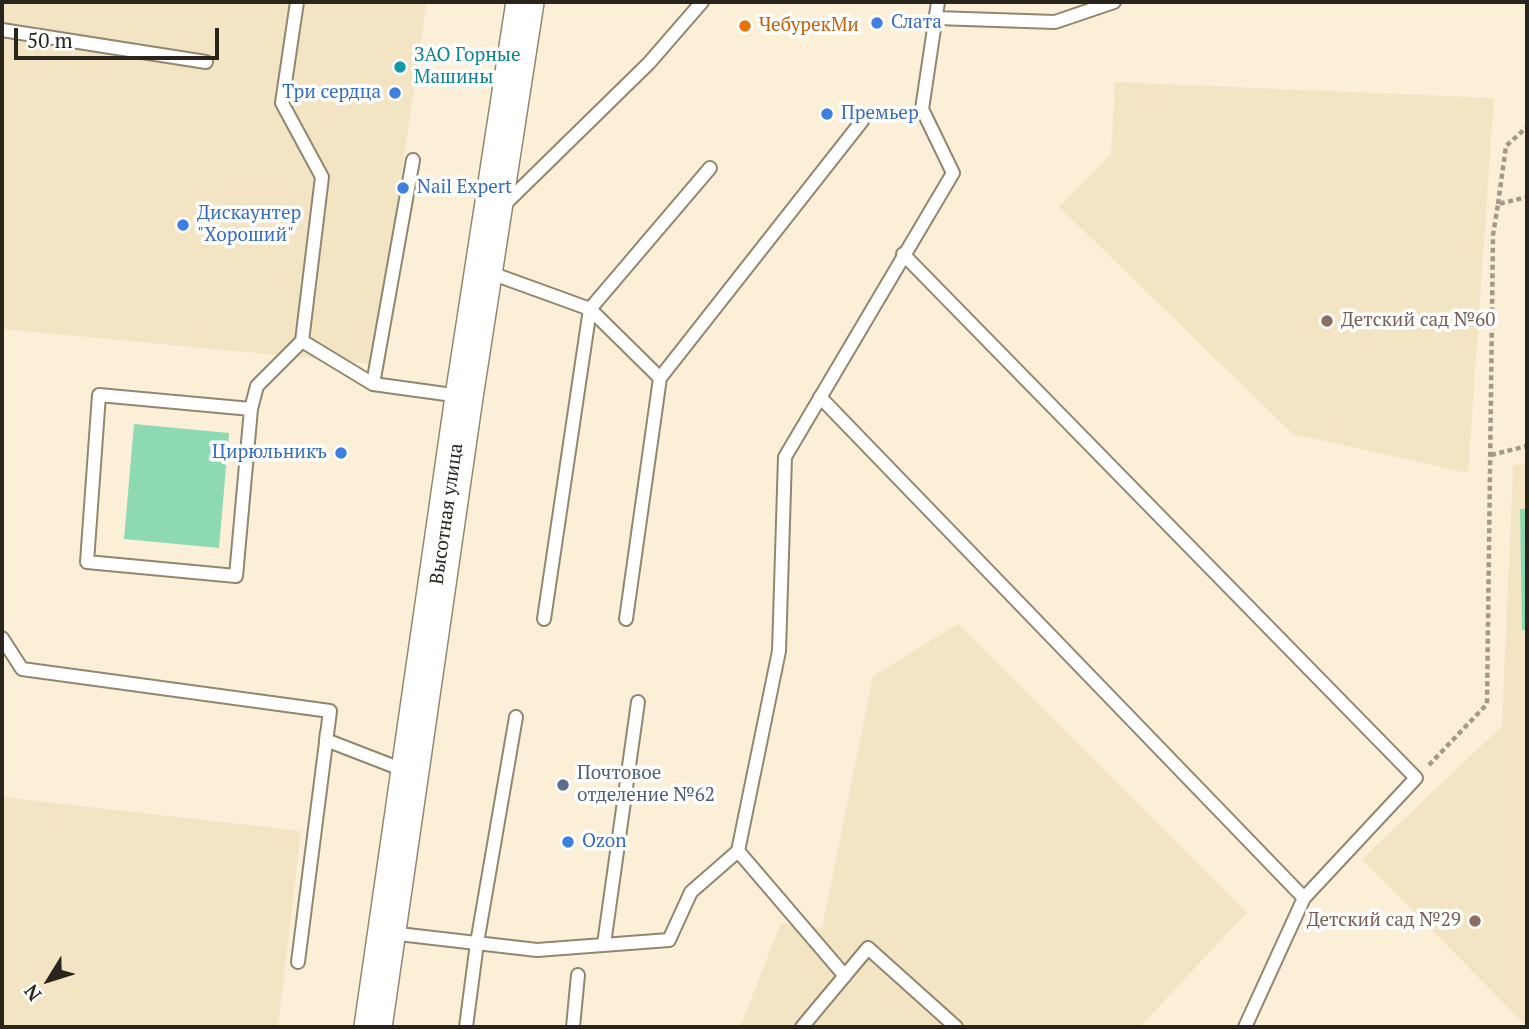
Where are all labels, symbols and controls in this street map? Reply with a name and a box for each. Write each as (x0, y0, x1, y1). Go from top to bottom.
place label: Слата (891, 12, 942, 34)
scale bar (18, 14, 222, 58)
place label: ЧебурекМи (759, 15, 859, 37)
marker: Слата (869, 15, 885, 31)
marker: ЧебурекМи (737, 18, 753, 34)
text: 50 m (27, 26, 73, 54)
place label: ЗАО Горные Машины (414, 45, 520, 89)
marker: ЗАО Горные Машины (392, 59, 408, 75)
place label: Три сердца (282, 82, 381, 104)
marker: Три сердца (387, 85, 403, 101)
place label: Премьер (841, 103, 919, 125)
marker: Премьер (819, 106, 835, 122)
place label: Nail Expert (417, 177, 512, 199)
marker: Nail Expert (395, 180, 411, 196)
place label: Дискаунтер "Хороший" (197, 203, 301, 247)
marker: Дискаунтер "Хороший" (175, 217, 191, 233)
place label: Детский сад №60 (1341, 310, 1495, 332)
marker: Детский сад №60 (1319, 313, 1335, 329)
place label: Цирюльникъ (212, 442, 327, 464)
street label: Высотная улица (426, 442, 468, 586)
marker: Цирюльникъ (333, 445, 349, 461)
place label: Почтовое отделение №62 (577, 763, 715, 807)
marker: Почтовое отделение №62 (555, 777, 571, 793)
place label: Ozon (582, 831, 627, 853)
marker: Ozon (560, 834, 576, 850)
place label: Детский сад №29 (1307, 910, 1461, 932)
marker: Детский сад №29 (1467, 913, 1483, 929)
north arrow (14, 945, 84, 1015)
text: N (18, 980, 46, 1007)

